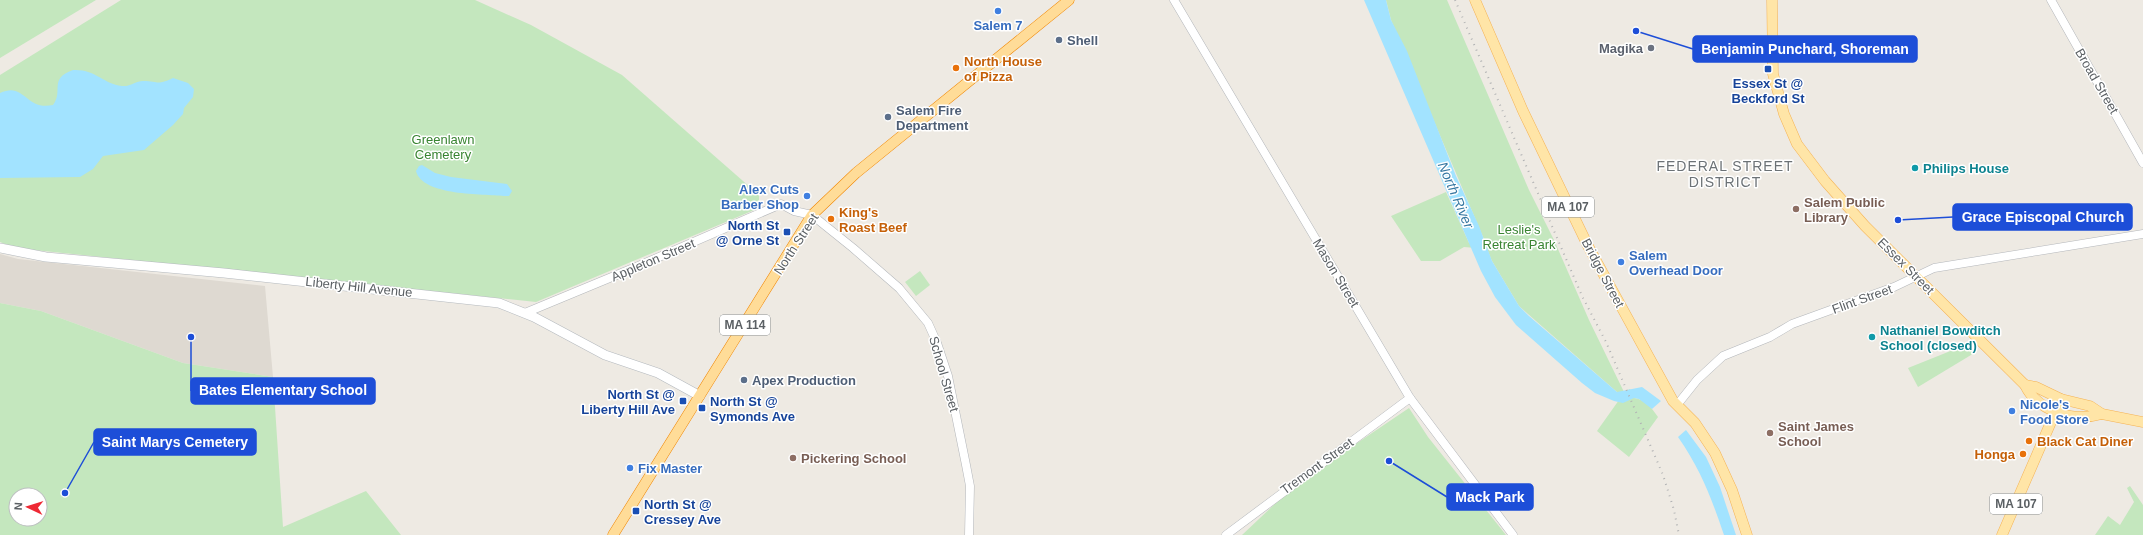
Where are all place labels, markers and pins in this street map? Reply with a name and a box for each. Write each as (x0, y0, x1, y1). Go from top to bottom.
marker: Salem 7 (993, 6, 1003, 16)
place label: Salem 7 (973, 18, 1023, 33)
place label: Shell (1067, 33, 1098, 48)
marker: Shell (1054, 35, 1064, 45)
callout: Benjamin Punchard, Shoreman (1693, 36, 1917, 62)
place label: Magika (1599, 41, 1644, 56)
marker: Magika (1646, 43, 1656, 53)
place label: North House of Pizza (964, 54, 1042, 84)
marker: North House of Pizza (951, 63, 961, 73)
marker: Essex St @ Beckford St (1763, 64, 1773, 74)
place label: Essex St @ Beckford St (1732, 76, 1805, 106)
place label: Salem Fire Department (896, 103, 969, 133)
marker: Salem Fire Department (883, 112, 893, 122)
place label: Philips House (1923, 161, 2009, 176)
marker: Philips House (1910, 163, 1920, 173)
place label: Alex Cuts Barber Shop (721, 182, 799, 212)
marker: Alex Cuts Barber Shop (802, 191, 812, 201)
place label: Salem Public Library (1804, 195, 1885, 225)
marker: Salem Public Library (1791, 204, 1801, 214)
callout: Grace Episcopal Church (1953, 204, 2132, 230)
place label: King's Roast Beef (839, 205, 908, 235)
marker: King's Roast Beef (826, 214, 836, 224)
place label: North St @ Orne St (716, 218, 780, 248)
marker: North St @ Orne St (782, 227, 792, 237)
place label: Salem Overhead Door (1629, 248, 1723, 278)
marker: Salem Overhead Door (1616, 257, 1626, 267)
place label: Nathaniel Bowditch School (closed) (1880, 323, 2001, 353)
marker: Nathaniel Bowditch School (closed) (1867, 332, 1877, 342)
place label: Apex Production (752, 373, 856, 388)
marker: Apex Production (739, 375, 749, 385)
callout: Bates Elementary School (191, 378, 375, 404)
place label: North St @ Liberty Hill Ave (581, 387, 675, 417)
place label: North St @ Symonds Ave (710, 394, 795, 424)
marker: North St @ Liberty Hill Ave (678, 396, 688, 406)
place label: Nicole's Food Store (2020, 397, 2089, 427)
marker: North St @ Symonds Ave (697, 403, 707, 413)
marker: Nicole's Food Store (2007, 406, 2017, 416)
place label: Saint James School (1778, 419, 1854, 449)
marker: Saint James School (1765, 428, 1775, 438)
callout: Saint Marys Cemetery (94, 429, 256, 455)
place label: Black Cat Diner (2037, 434, 2133, 449)
marker: Black Cat Diner (2024, 436, 2034, 446)
place label: Honga (1975, 447, 2016, 462)
marker: Honga (2018, 449, 2028, 459)
place label: Pickering School (801, 451, 906, 466)
marker: Pickering School (788, 453, 798, 463)
place label: Fix Master (638, 461, 702, 476)
marker: Fix Master (625, 463, 635, 473)
callout: Mack Park (1447, 484, 1533, 510)
place label: North St @ Cressey Ave (644, 497, 721, 527)
marker: North St @ Cressey Ave (631, 506, 641, 516)

